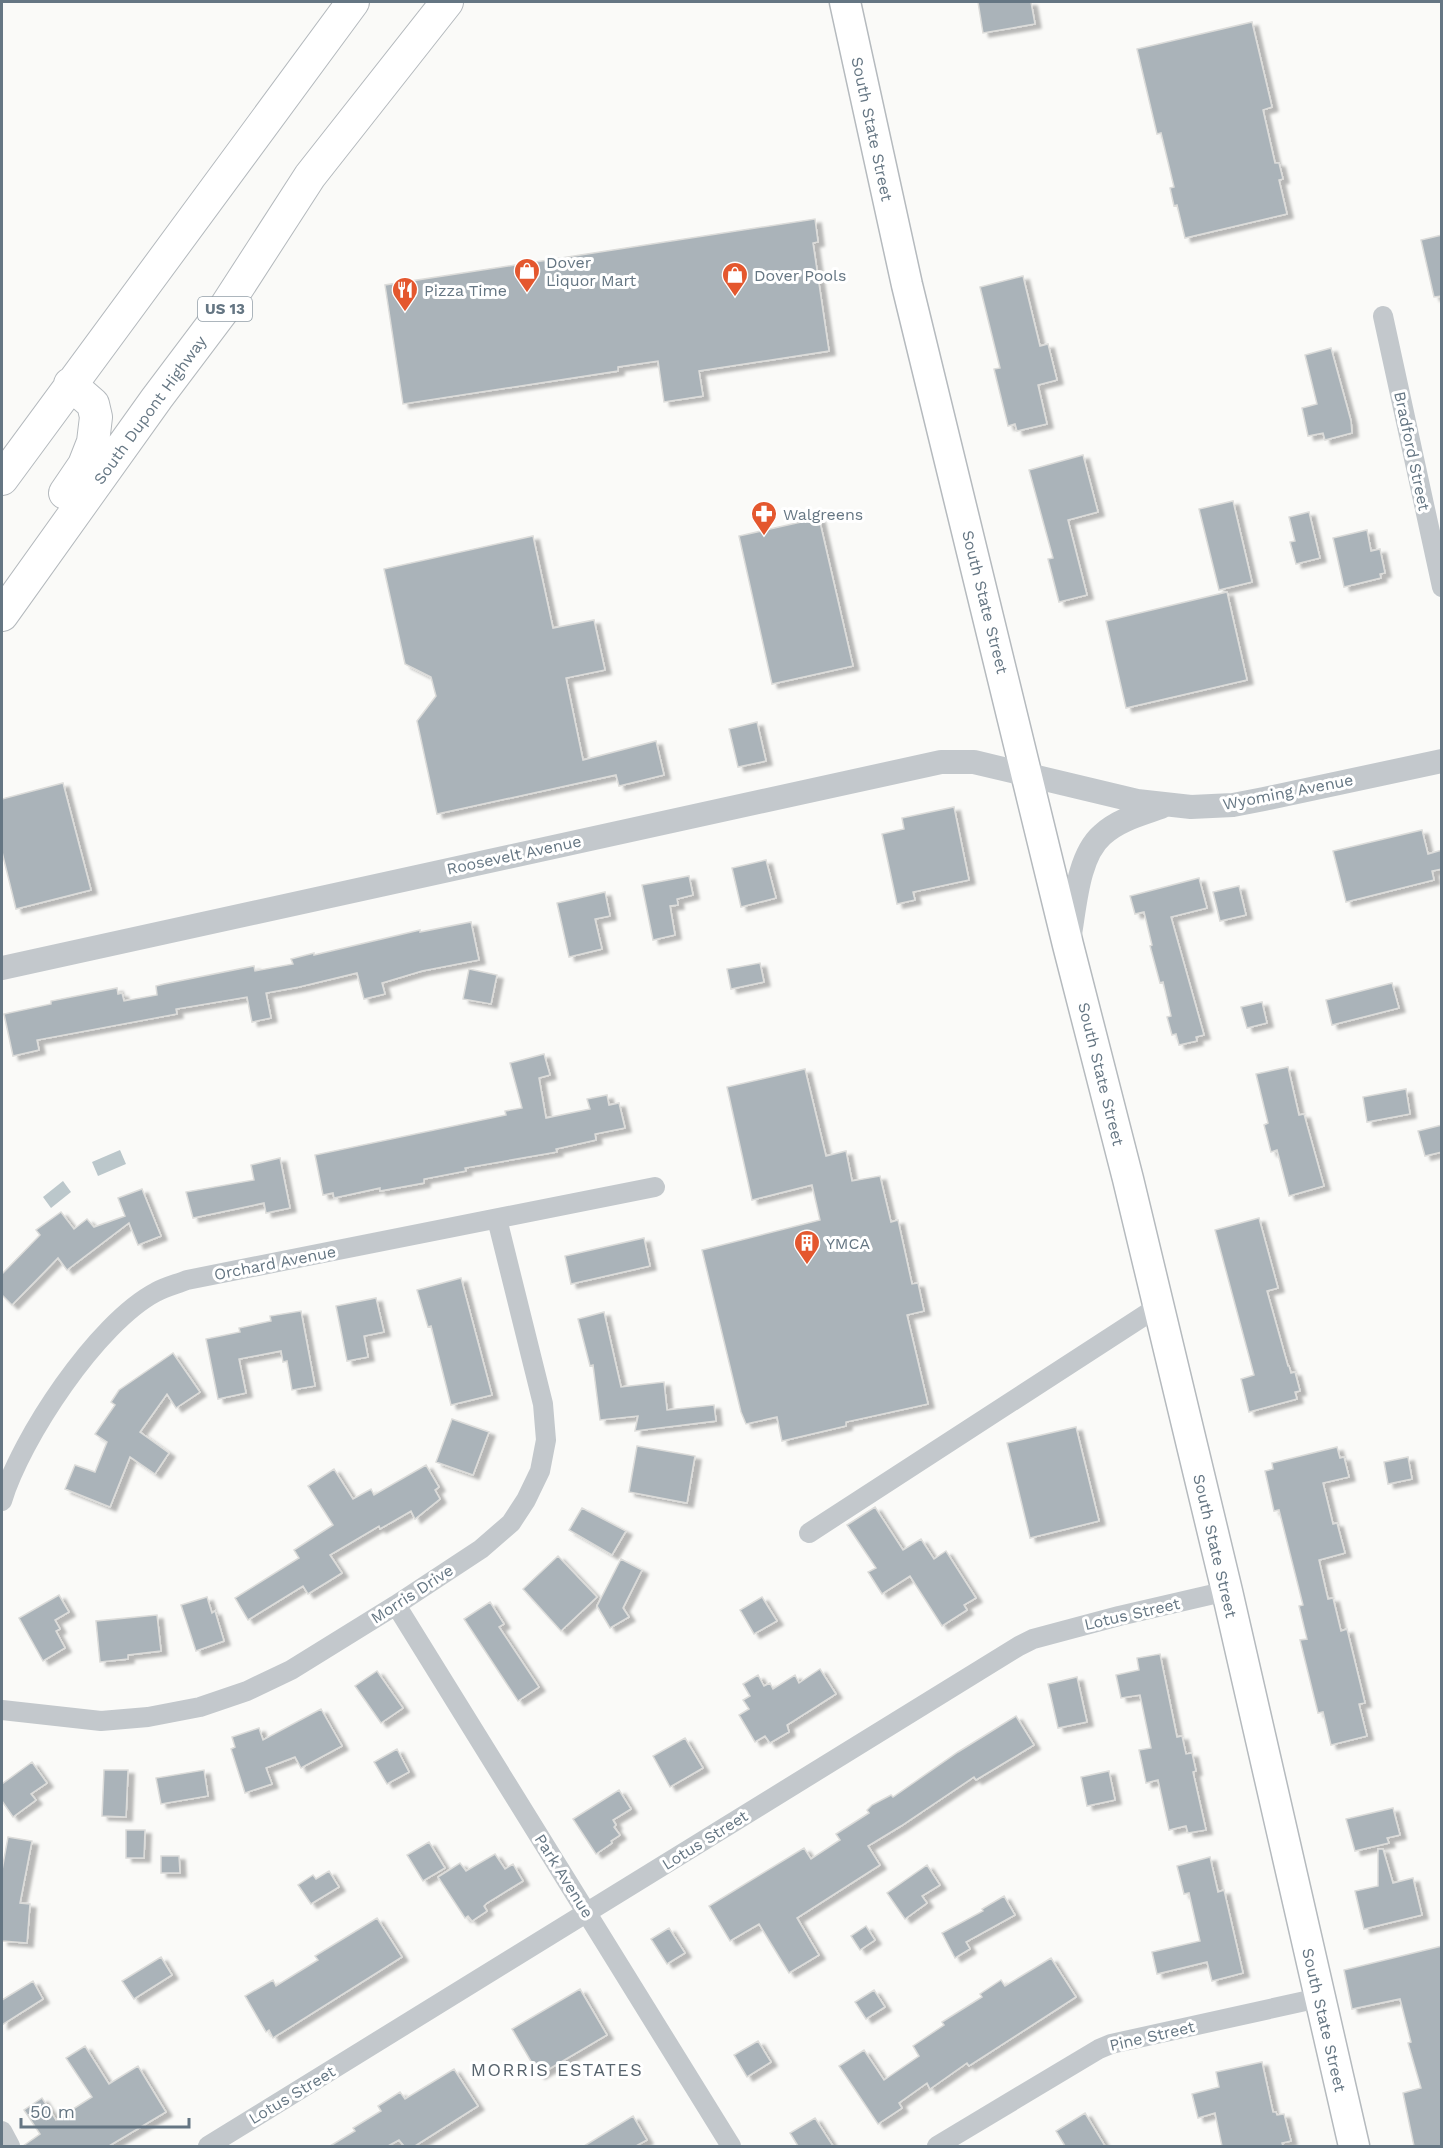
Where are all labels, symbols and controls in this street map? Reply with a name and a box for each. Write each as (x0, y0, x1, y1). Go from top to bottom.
street label: South State Street (847, 55, 897, 203)
place label: Dover Liquor Mart (546, 253, 637, 290)
shop icon: Dover Liquor Mart (512, 256, 542, 294)
shop icon: Dover Pools (720, 260, 750, 298)
place label: Dover Pools (754, 266, 846, 285)
restaurant icon: Pizza Time (390, 275, 420, 313)
place label: Pizza Time (424, 281, 507, 300)
road number: US 13 (198, 297, 252, 321)
street label: South Dupont Highway (90, 331, 211, 488)
street label: Bradford Street (1390, 390, 1434, 513)
pharmacy icon: Walgreens (749, 499, 779, 537)
place label: Walgreens (783, 505, 863, 524)
street label: South State Street (958, 528, 1012, 676)
street label: Wyoming Avenue (1221, 770, 1355, 814)
street label: Roosevelt Avenue (445, 831, 583, 879)
street label: South State Street (1074, 1000, 1128, 1148)
building icon: YMCA (792, 1228, 822, 1266)
place label: YMCA (826, 1234, 870, 1253)
street label: Orchard Avenue (212, 1242, 338, 1284)
street label: South State Street (1189, 1472, 1241, 1620)
street label: Morris Drive (367, 1560, 457, 1628)
street label: Lotus Street (1082, 1594, 1182, 1634)
street label: Lotus Street (659, 1806, 752, 1874)
street label: Park Avenue (531, 1830, 597, 1922)
street label: South State Street (1298, 1946, 1350, 2094)
street label: Pine Street (1108, 2017, 1197, 2055)
district label: MORRIS ESTATES (471, 2059, 643, 2080)
street label: Lotus Street (245, 2062, 339, 2128)
scale bar (21, 2091, 189, 2129)
text: 50 m (30, 2101, 75, 2122)

